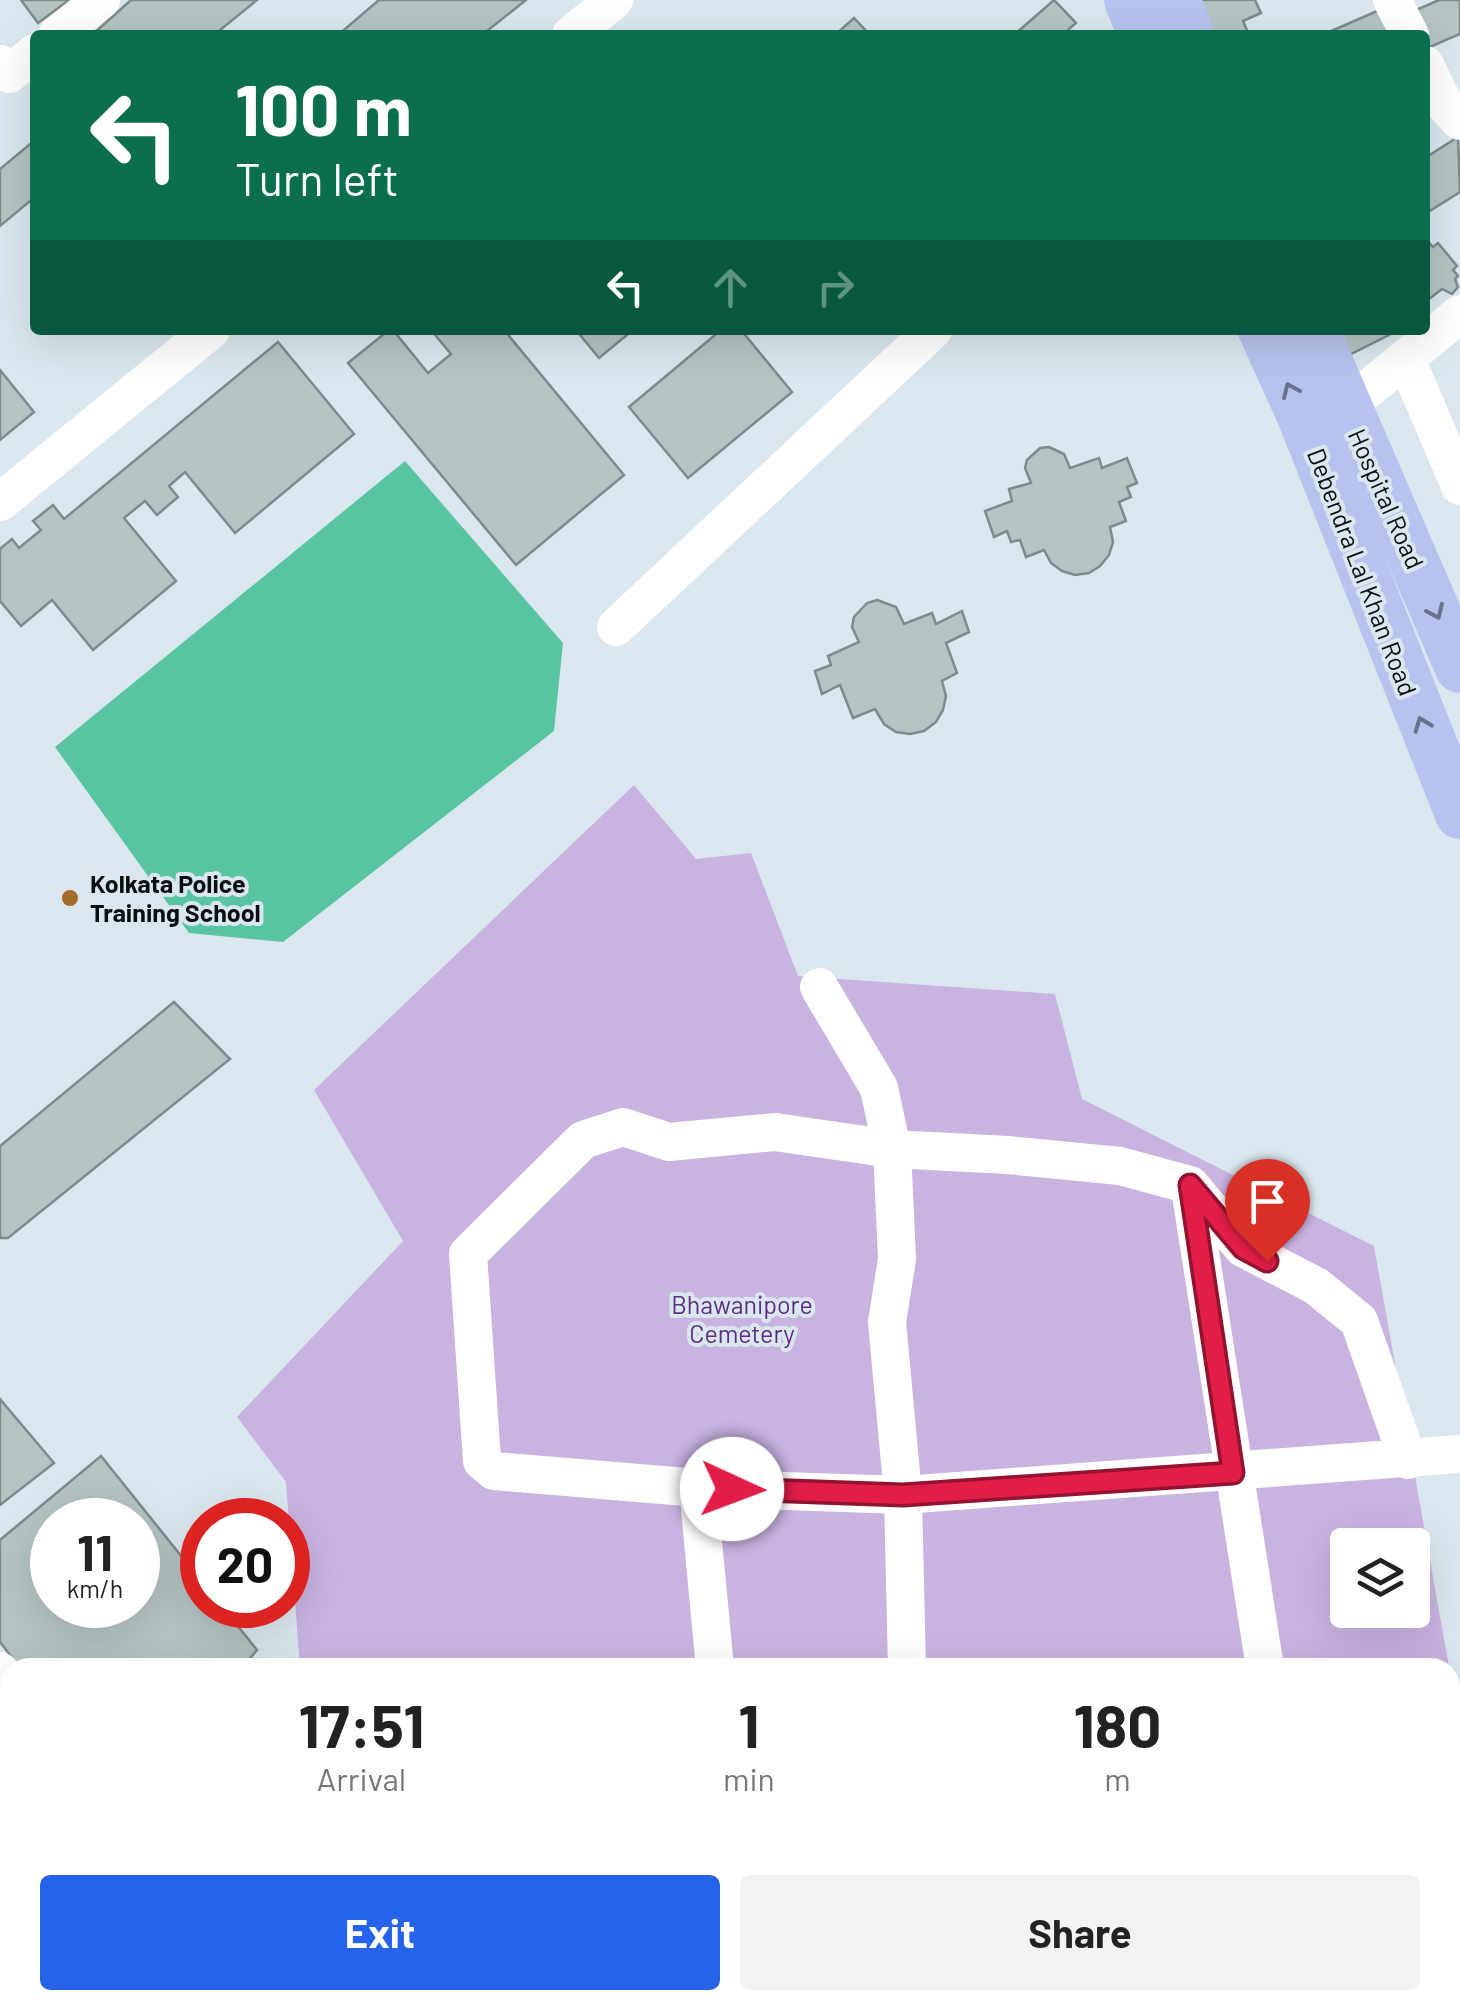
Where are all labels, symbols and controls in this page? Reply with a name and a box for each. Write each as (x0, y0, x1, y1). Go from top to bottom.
text: 100 m (235, 66, 412, 150)
icon: left (70, 70, 200, 200)
text: Turn left (235, 151, 399, 205)
icon: left (598, 260, 653, 315)
icon: ahead (703, 260, 758, 315)
icon: right (808, 260, 863, 315)
one-way arrow (1282, 382, 1302, 400)
street label: Hospital Road (1343, 424, 1431, 573)
street label: Debendra Lal Khan Road (1302, 444, 1424, 699)
one-way arrow (1424, 602, 1444, 620)
one-way arrow (1414, 717, 1434, 734)
place label: Kolkata Police Training School (90, 868, 261, 927)
marker: Kolkata Police Training School (59, 887, 81, 909)
pin (1225, 1159, 1310, 1262)
icon: arrive (1240, 1174, 1295, 1229)
park label: Bhawanipore Cemetery (671, 1289, 813, 1348)
position arrow (680, 1437, 784, 1541)
speed limit sign: 20 (180, 1498, 310, 1628)
text: 11 (77, 1521, 113, 1581)
map controls (1330, 1528, 1430, 1628)
button: layers (1330, 1528, 1430, 1628)
text: km/h (67, 1573, 123, 1603)
text: 17:51 (299, 1688, 424, 1760)
text: 1 (738, 1688, 760, 1760)
text: 180 (1073, 1688, 1161, 1760)
text: Arrival (317, 1759, 406, 1797)
text: min (723, 1759, 775, 1797)
text: m (1104, 1759, 1131, 1797)
button: Exit (40, 1875, 720, 1990)
button: Share (740, 1875, 1420, 1990)

